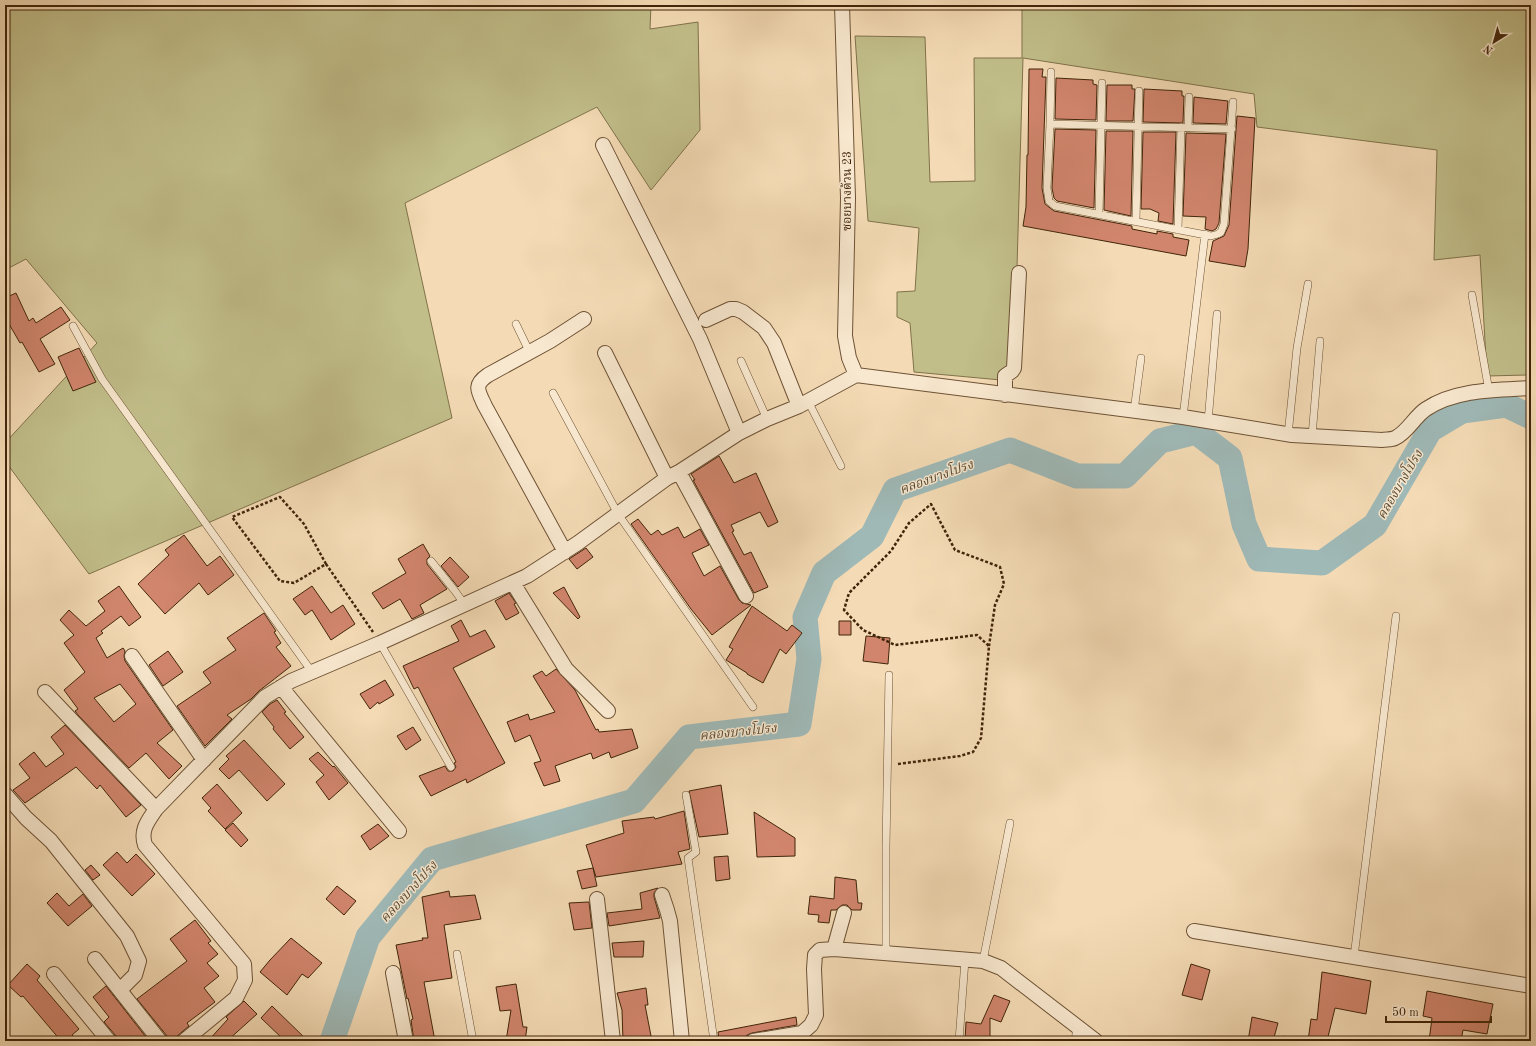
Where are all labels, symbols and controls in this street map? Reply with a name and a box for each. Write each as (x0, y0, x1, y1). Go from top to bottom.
north arrow (1474, 22, 1514, 62)
text: N (1482, 42, 1496, 56)
street label: ซอยบางด้วน 23 (840, 151, 854, 231)
water label: คลองบางโปรง (1372, 446, 1425, 521)
water label: คลองบางโปรง (897, 454, 975, 497)
water label: คลองบางโปรง (699, 718, 778, 743)
water label: คลองบางโปรง (375, 856, 440, 925)
scale bar (1386, 998, 1491, 1024)
text: 50 m (1392, 1006, 1419, 1019)

